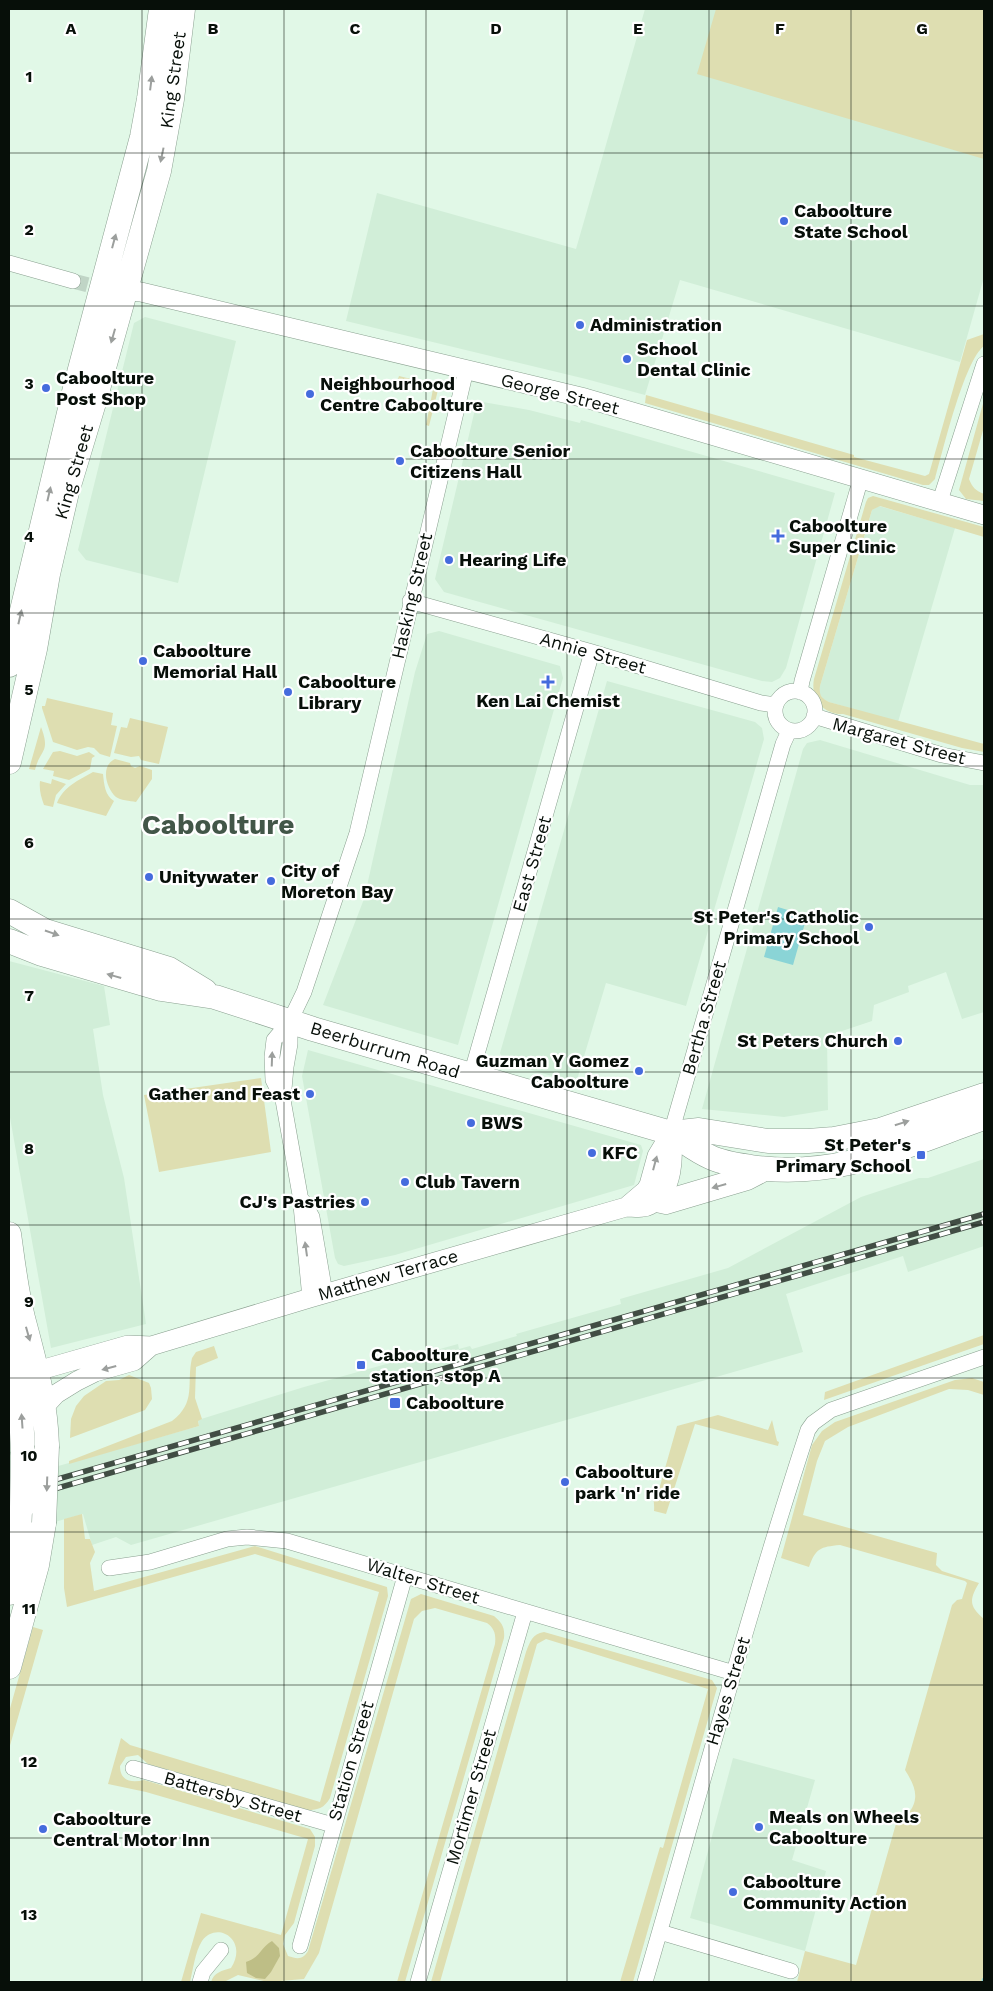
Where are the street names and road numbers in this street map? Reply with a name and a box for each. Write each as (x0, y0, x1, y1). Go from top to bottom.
street label: King Street (155, 30, 190, 130)
street label: George Street (499, 369, 622, 418)
street label: King Street (50, 422, 97, 522)
street label: Hasking Street (387, 530, 436, 661)
street label: Annie Street (538, 627, 649, 678)
street label: Margaret Street (830, 713, 969, 769)
street label: East Street (508, 813, 555, 914)
street label: Bertha Street (677, 958, 730, 1077)
street label: Beerburrum Road (308, 1017, 462, 1082)
street label: Matthew Terrace (315, 1244, 460, 1305)
street label: Walter Street (364, 1553, 483, 1608)
street label: Hayes Street (701, 1634, 754, 1748)
street label: Station Street (323, 1698, 378, 1823)
street label: Mortimer Street (441, 1726, 500, 1867)
street label: Battersby Street (162, 1767, 305, 1826)

